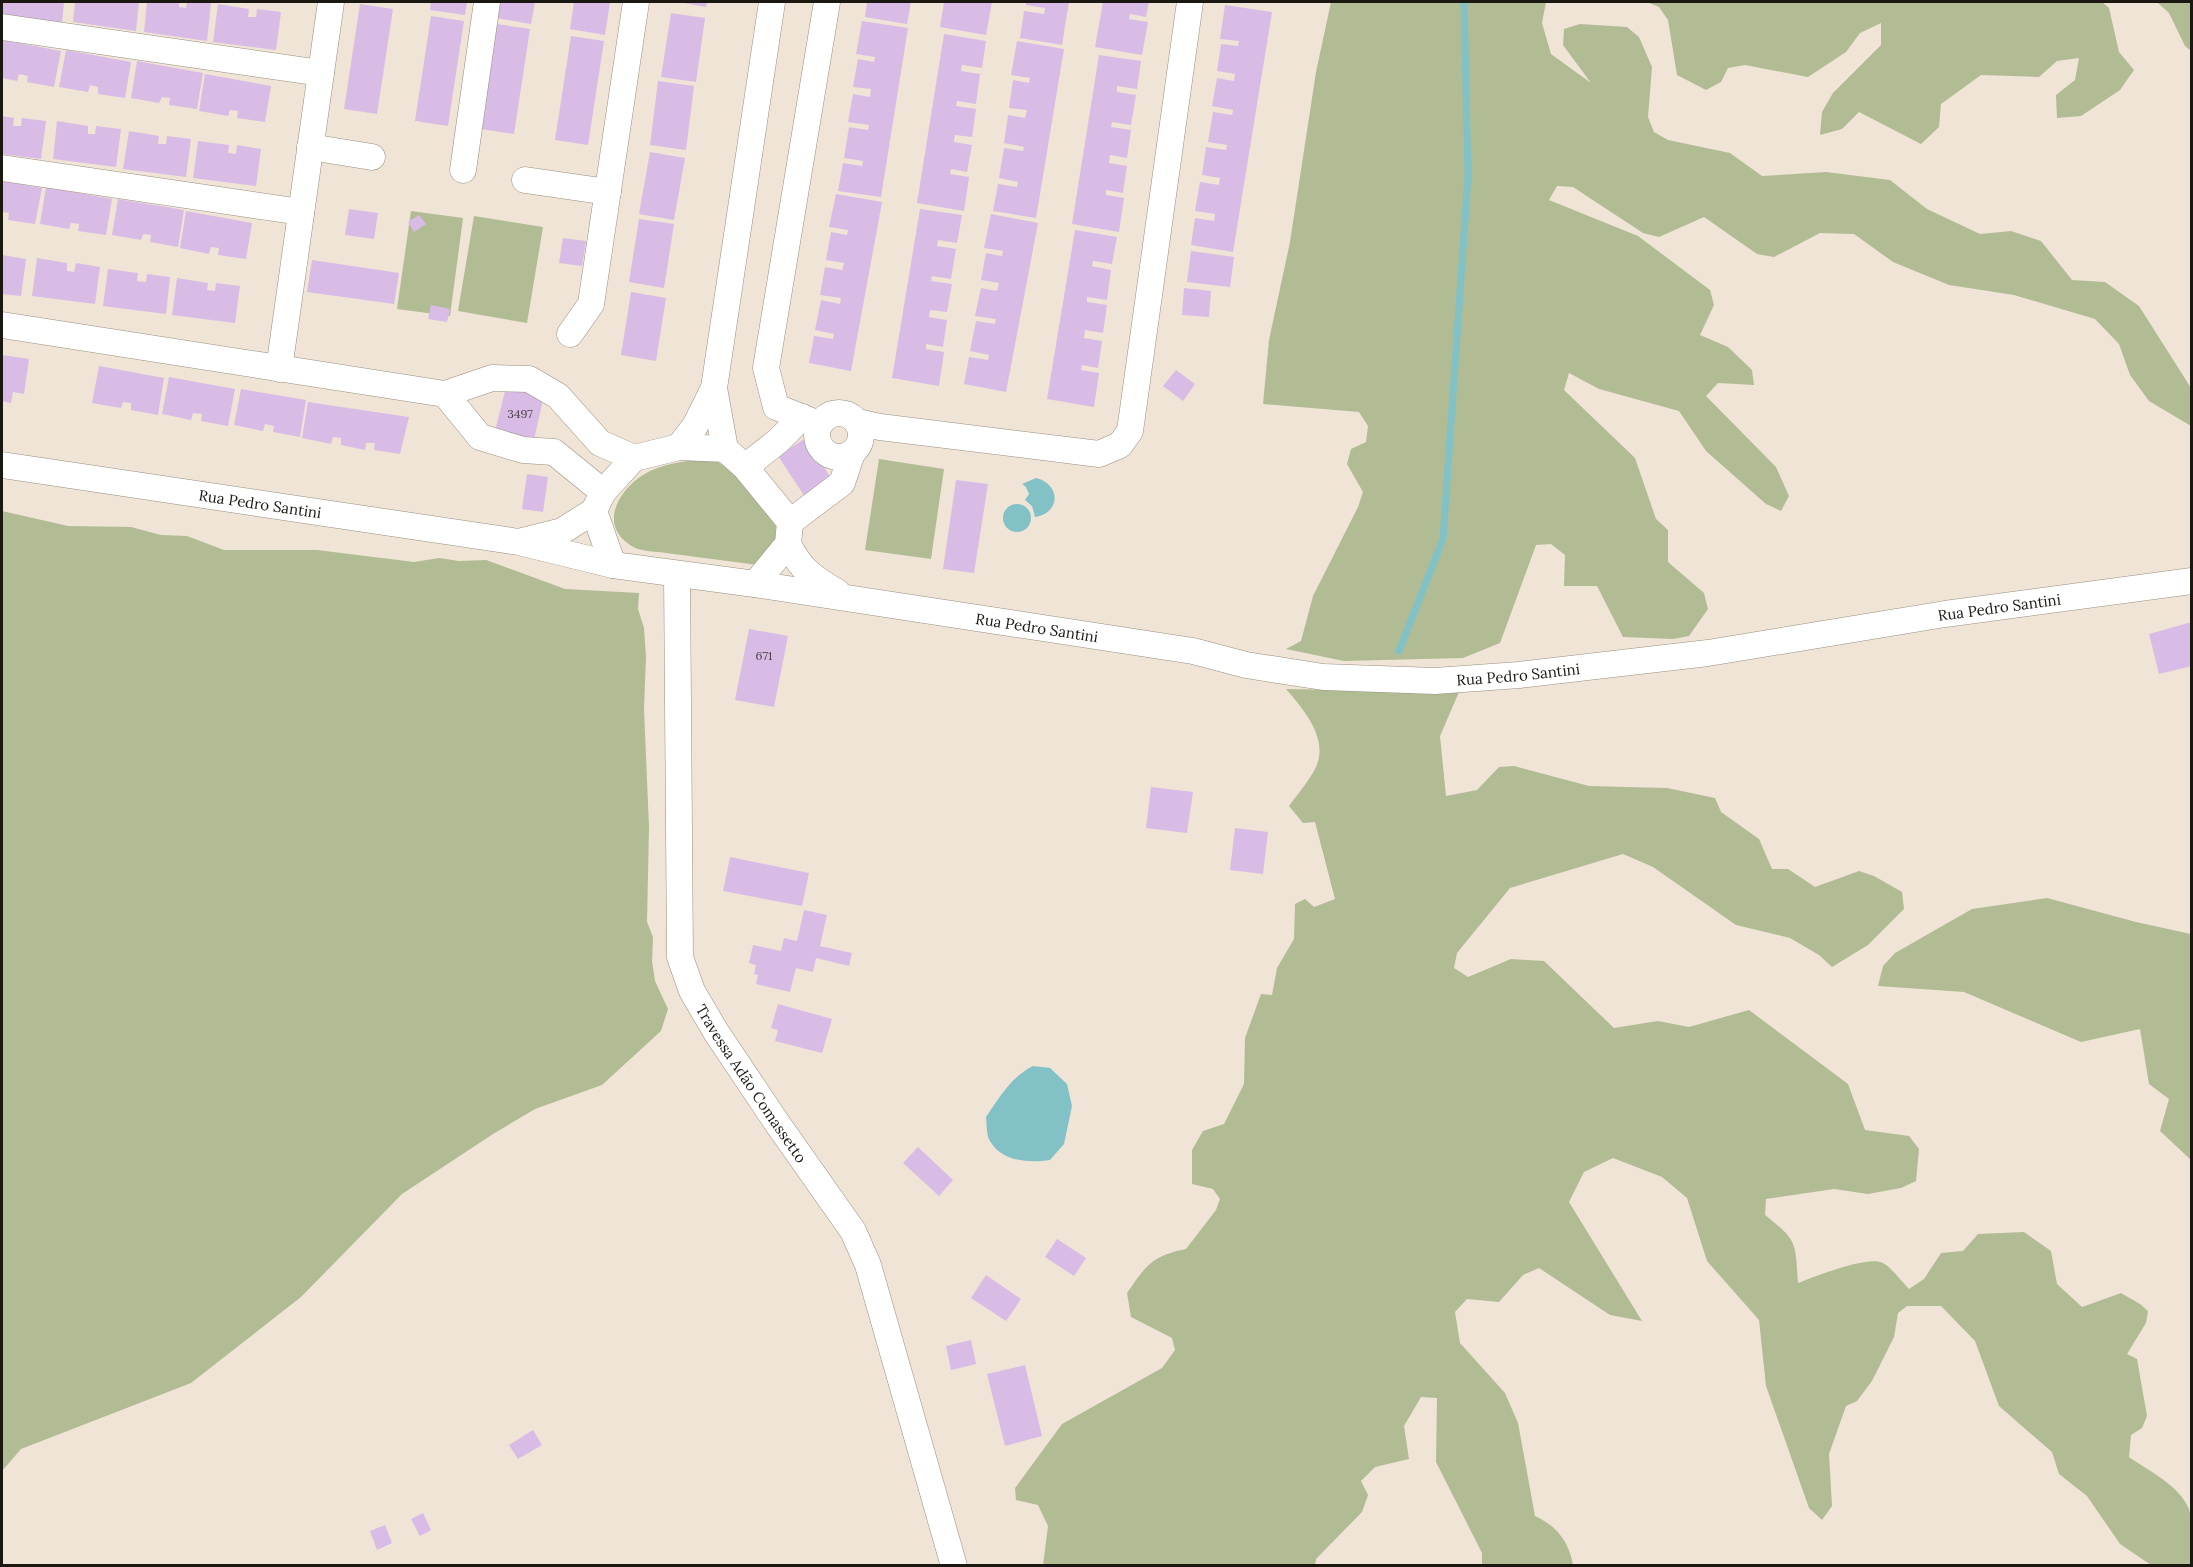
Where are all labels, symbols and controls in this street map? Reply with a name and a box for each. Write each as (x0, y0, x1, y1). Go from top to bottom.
house number: 3497 (507, 406, 533, 421)
street label: Rua Pedro Santini (198, 485, 323, 522)
street label: Rua Pedro Santini (1936, 589, 2062, 625)
street label: Rua Pedro Santini (974, 608, 1100, 646)
house number: 671 (756, 648, 772, 663)
street label: Rua Pedro Santini (1456, 659, 1581, 689)
street label: Travessa Adão Comassetto (692, 1001, 811, 1166)

